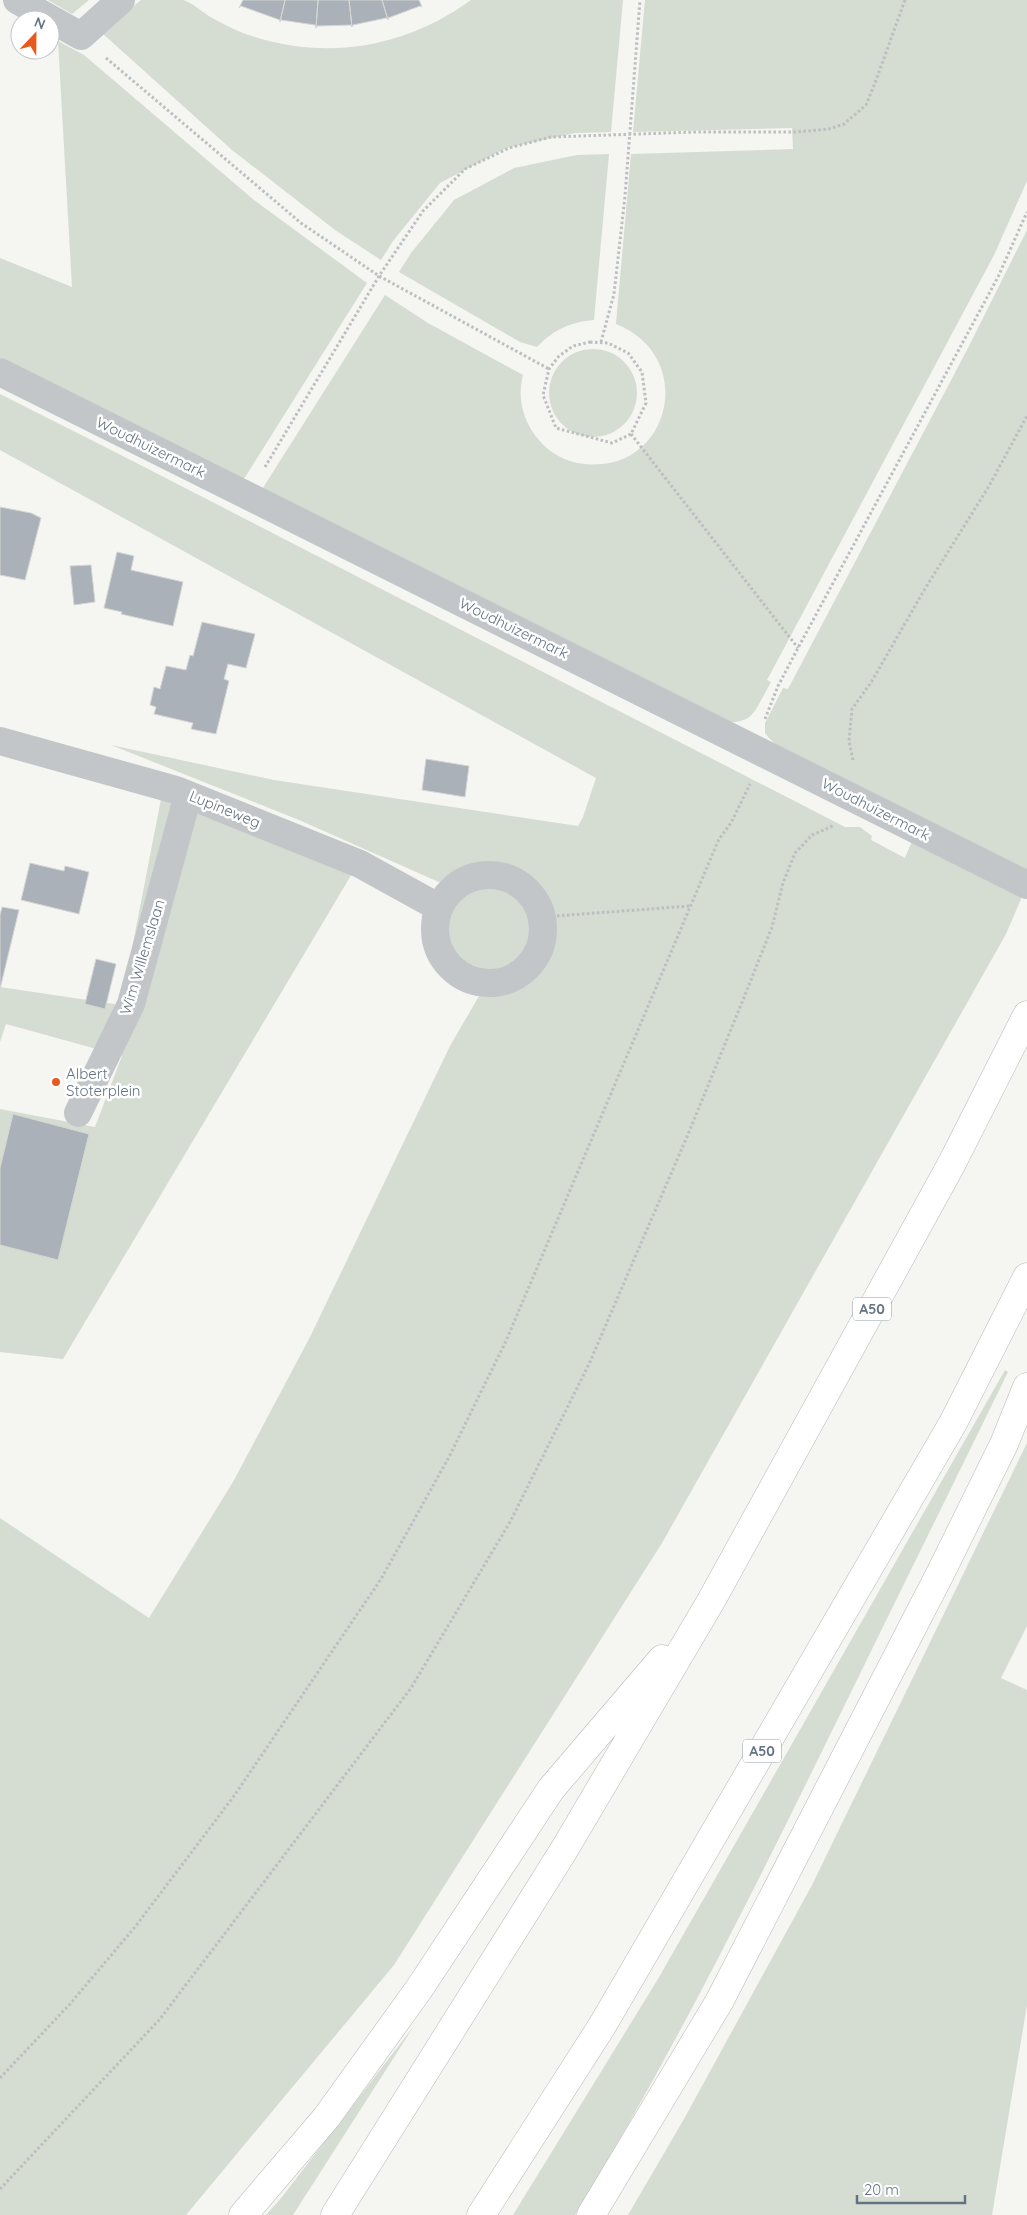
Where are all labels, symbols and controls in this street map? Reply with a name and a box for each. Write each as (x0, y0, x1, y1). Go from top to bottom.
north arrow (10, 10, 60, 60)
text: N (32, 13, 48, 33)
street label: Woudhuizermark (93, 412, 209, 482)
street label: Woudhuizermark (456, 593, 572, 663)
street label: Woudhuizermark (819, 774, 933, 844)
street label: Lupineweg (187, 786, 263, 832)
street label: Wim Willemslaan (115, 897, 169, 1017)
place label: Albert Stoterplein (66, 1064, 141, 1100)
marker: Albert Stoterplein (50, 1076, 62, 1088)
road number: A50 (853, 1298, 891, 1320)
road number: A50 (743, 1740, 781, 1762)
scale bar (857, 2172, 964, 2204)
text: 20 m (864, 2180, 899, 2199)

